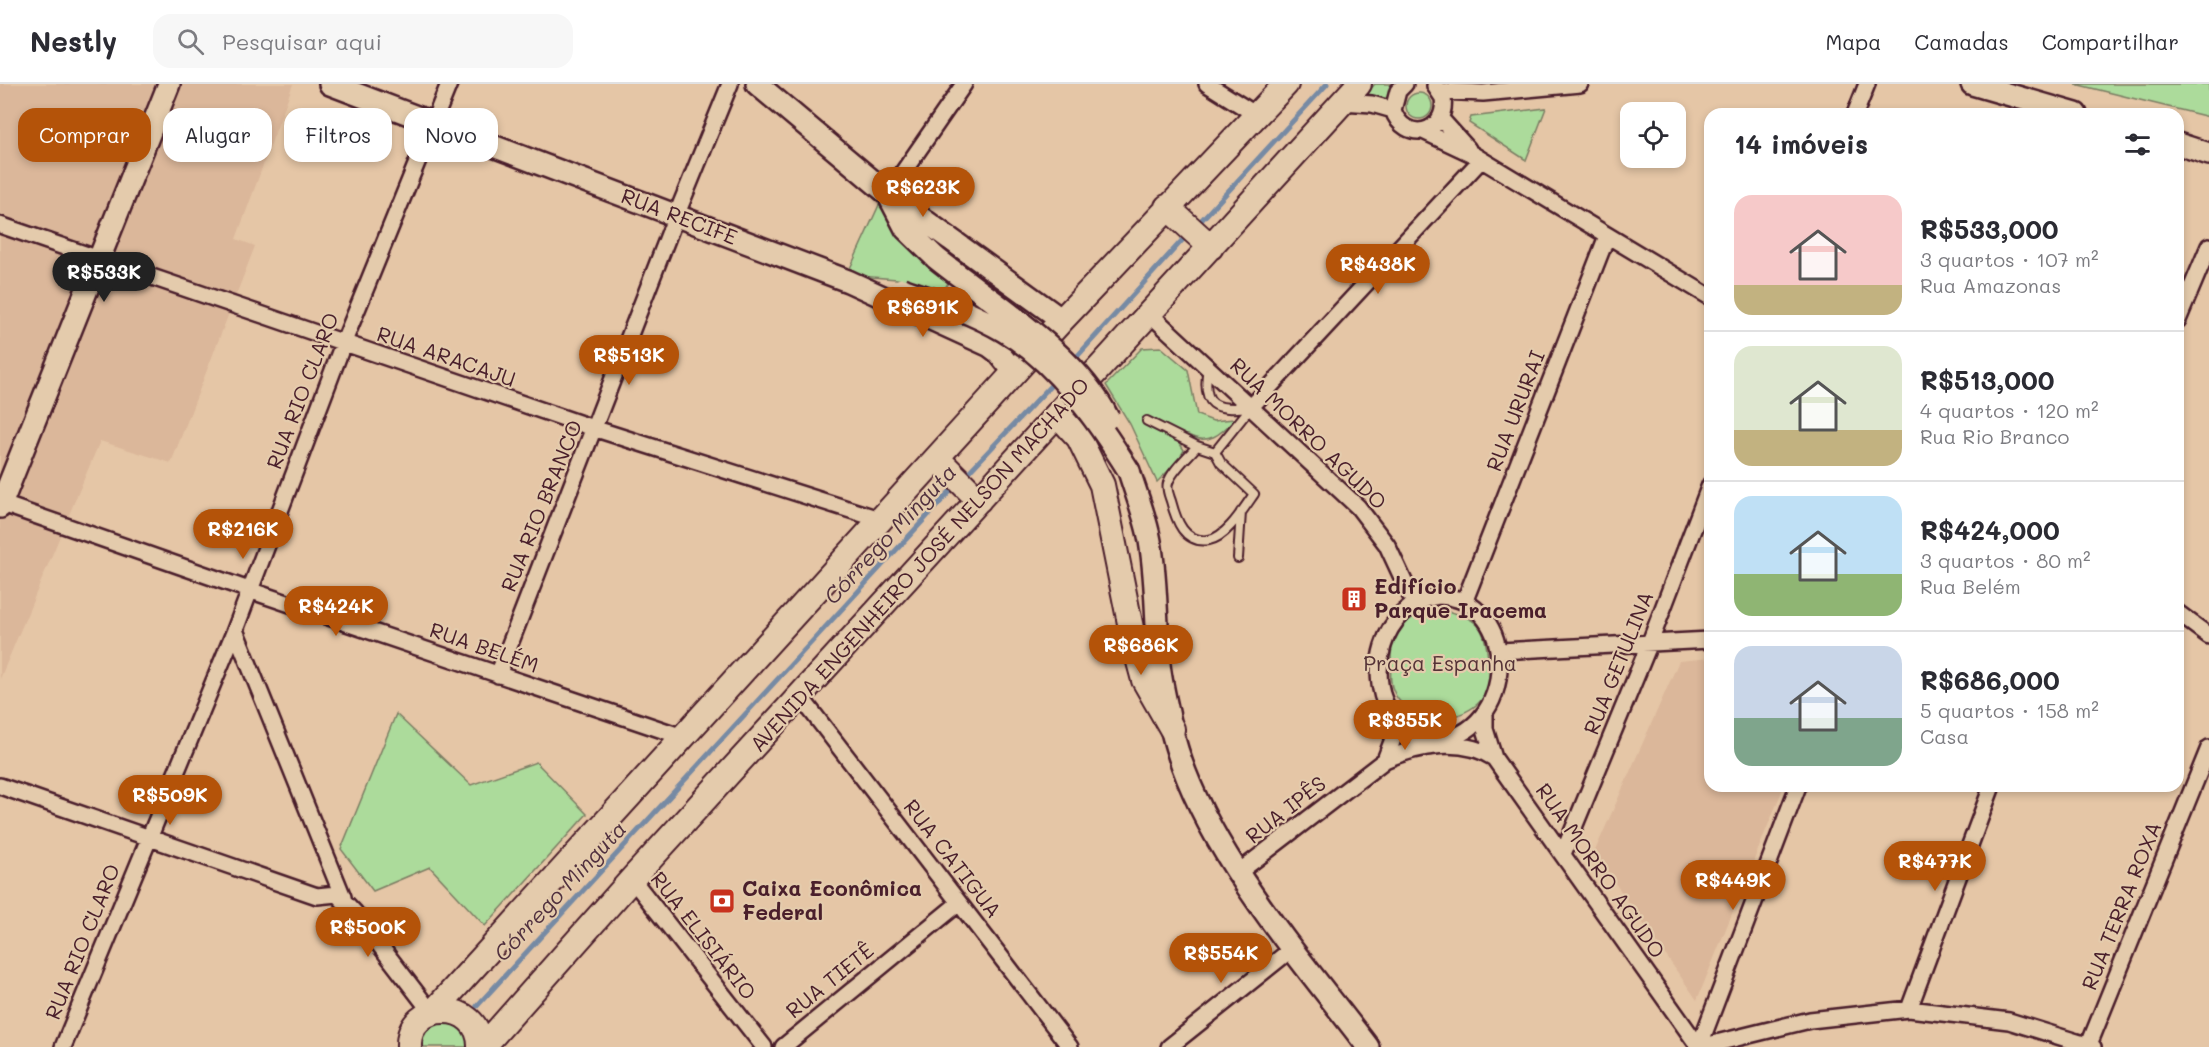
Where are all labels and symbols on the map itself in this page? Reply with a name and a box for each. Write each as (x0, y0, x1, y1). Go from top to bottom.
pin: R$623K (874, 167, 972, 218)
street label: RUA RECIFE (618, 181, 741, 250)
pin: R$438K (1329, 244, 1427, 295)
pin: R$533K (55, 252, 153, 303)
pin: R$691K (874, 287, 972, 338)
street label: RUA RIO CLARO (259, 308, 344, 473)
street label: RUA ARACAJU (374, 319, 519, 392)
pin: R$513K (580, 335, 678, 386)
street label: RUA URURAI (1479, 346, 1550, 475)
street label: RUA MORRO AGUDO (1225, 351, 1393, 515)
street label: AVENIDA ENGENHEIRO JOSÉ NELSON MACHADO (743, 371, 1094, 757)
street label: RUA RIO BRANCO (494, 416, 587, 595)
water label: Córrego Minguta (817, 457, 962, 610)
pin: R$216K (194, 509, 292, 560)
place label: Edifício Parque Iracema (1374, 572, 1547, 623)
building icon: Edifício Parque Iracema (1339, 584, 1369, 614)
pin: R$424K (287, 586, 385, 637)
street label: RUA GETULINA (1577, 587, 1659, 738)
street label: RUA BELÉM (426, 615, 543, 678)
pin: R$686K (1092, 625, 1190, 676)
park label: Praça Espanha (1363, 649, 1517, 676)
pin: R$355K (1356, 700, 1454, 751)
street label: RUA IPÊS (1239, 769, 1331, 849)
pin: R$509K (121, 775, 219, 826)
street label: RUA MORRO AGUDO (1531, 777, 1672, 963)
street label: RUA CATIGUA (898, 793, 1008, 923)
water label: Córrego Minguta (487, 814, 632, 967)
street label: RUA TERRA ROXA (2075, 817, 2167, 994)
pin: R$477K (1886, 841, 1984, 892)
street label: RUA RIO CLARO (38, 860, 125, 1023)
pin: R$449K (1684, 860, 1782, 911)
street label: RUA ELISIÁRIO (646, 865, 763, 1005)
place label: Caixa Econômica Federal (742, 874, 922, 925)
bank icon: Caixa Econômica Federal (707, 886, 737, 916)
pin: R$500K (319, 907, 417, 958)
pin: R$554K (1172, 933, 1270, 984)
street label: RUA TIETÊ (780, 936, 879, 1023)

